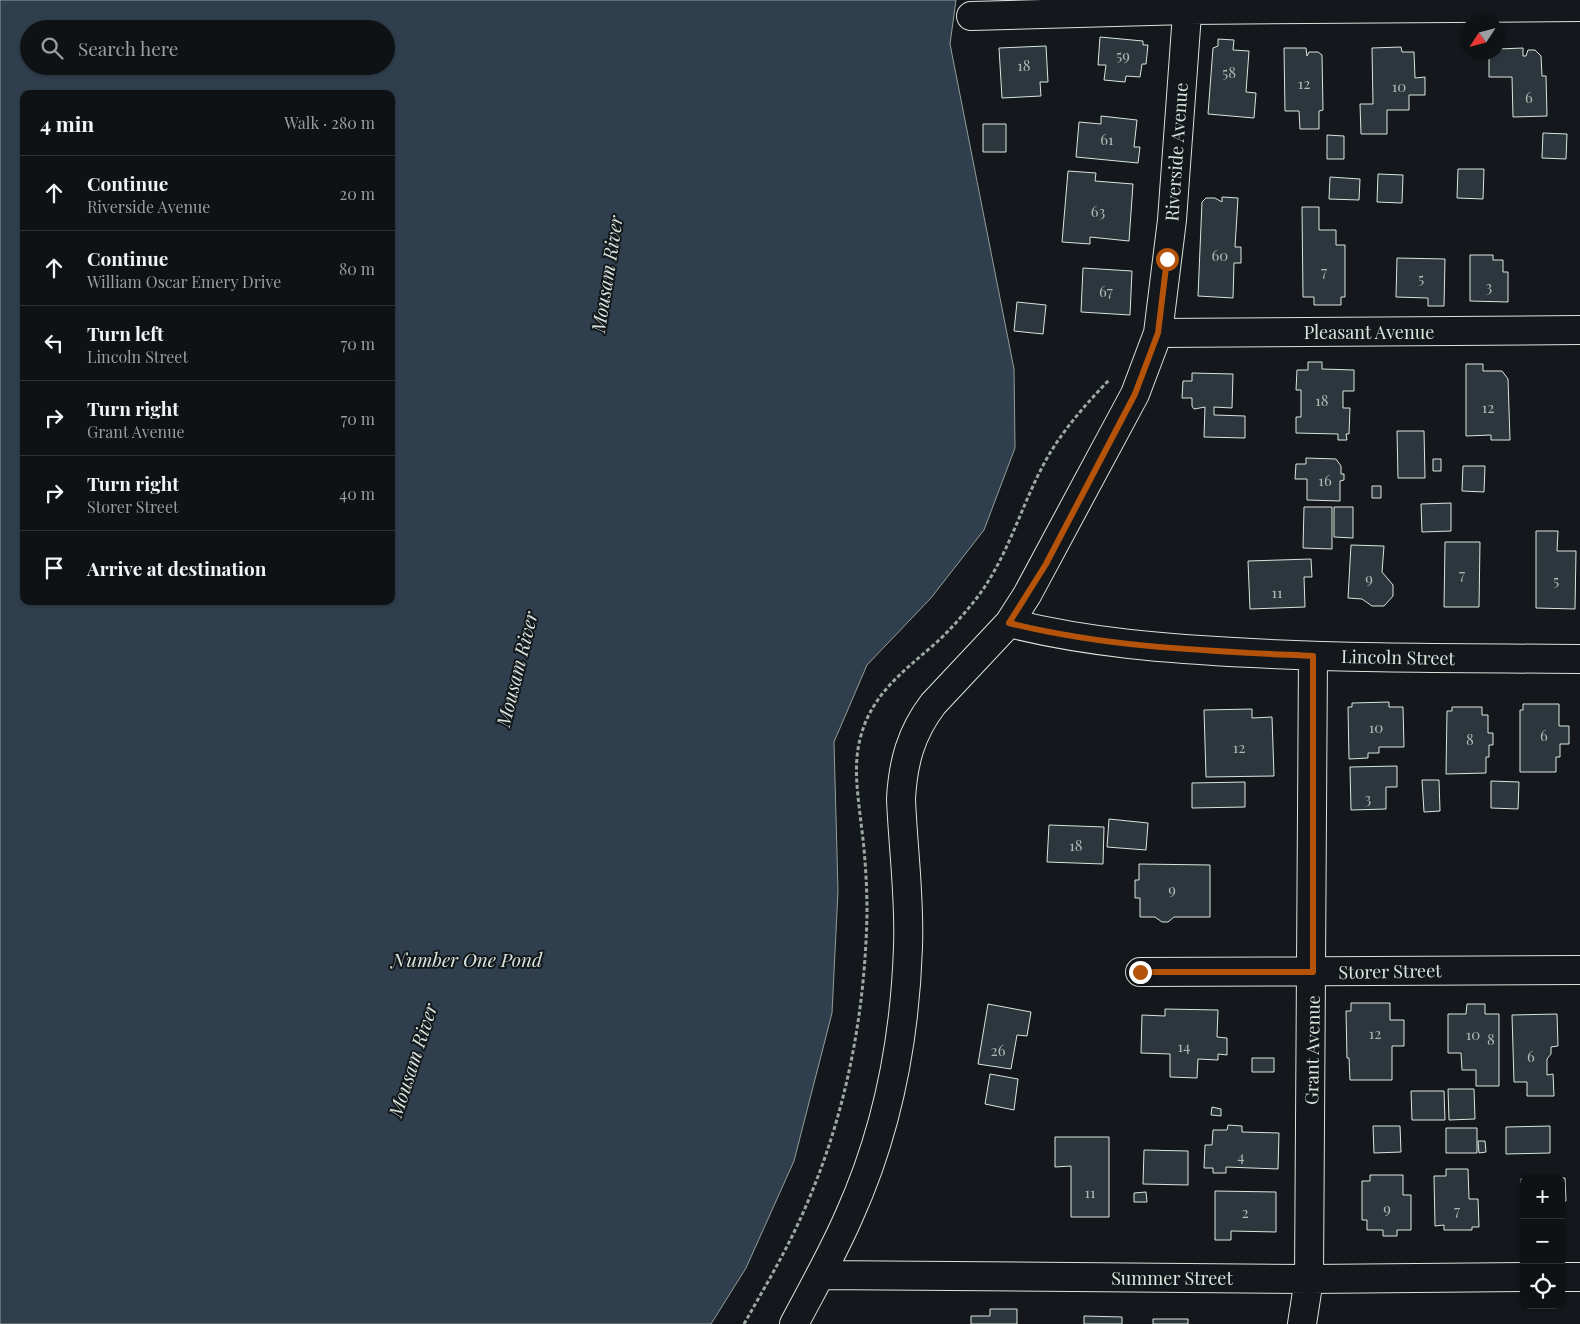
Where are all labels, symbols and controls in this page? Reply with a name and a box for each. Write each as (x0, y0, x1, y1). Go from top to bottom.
north arrow (1460, 15, 1505, 60)
search box (20, 20, 395, 75)
icon: search (38, 34, 66, 62)
text: Search here (78, 35, 178, 61)
house number: 59 (1116, 45, 1130, 65)
house number: 18 (1017, 55, 1031, 75)
house number: 58 (1222, 62, 1236, 82)
house number: 12 (1298, 73, 1310, 93)
house number: 10 (1392, 76, 1406, 96)
street label: Riverside Avenue (1159, 82, 1193, 222)
house number: 6 (1525, 87, 1533, 107)
text: 4 min (40, 109, 94, 137)
text: Walk · 280 m (284, 112, 375, 133)
house number: 61 (1100, 129, 1114, 149)
text: Continue (87, 170, 168, 196)
icon: ahead (40, 179, 68, 207)
text: 20 m (340, 183, 375, 204)
text: Riverside Avenue (87, 196, 210, 217)
house number: 63 (1091, 201, 1105, 221)
water label: Mousam River (584, 213, 628, 335)
text: Continue (87, 245, 168, 271)
house number: 60 (1212, 245, 1228, 265)
route start (1156, 248, 1179, 271)
icon: ahead (40, 254, 68, 282)
text: 80 m (339, 258, 375, 279)
house number: 7 (1321, 261, 1327, 281)
house number: 5 (1418, 268, 1424, 288)
text: William Oscar Emery Drive (87, 271, 281, 292)
house number: 3 (1486, 276, 1493, 296)
house number: 67 (1099, 281, 1113, 301)
text: Turn left (87, 320, 164, 346)
street label: Pleasant Avenue (1304, 320, 1434, 344)
icon: left (40, 329, 68, 357)
text: 70 m (341, 333, 375, 354)
text: Lincoln Street (87, 346, 188, 367)
house number: 18 (1315, 390, 1329, 410)
text: Turn right (87, 395, 179, 421)
house number: 12 (1482, 397, 1494, 417)
icon: right (40, 404, 68, 432)
text: 70 m (341, 408, 375, 429)
text: Grant Avenue (87, 421, 185, 442)
text: Turn right (87, 470, 179, 496)
house number: 16 (1318, 470, 1332, 490)
icon: right (40, 479, 68, 507)
text: 40 m (339, 483, 375, 504)
text: Storer Street (87, 496, 179, 517)
icon: arrive (40, 554, 68, 582)
text: Arrive at destination (87, 555, 267, 581)
house number: 7 (1459, 564, 1465, 584)
house number: 9 (1365, 568, 1373, 588)
house number: 5 (1553, 570, 1559, 590)
house number: 11 (1271, 582, 1283, 602)
water label: Mousam River (489, 608, 543, 730)
street label: Lincoln Street (1341, 644, 1456, 670)
house number: 10 (1369, 717, 1383, 737)
house number: 6 (1540, 725, 1548, 745)
house number: 8 (1466, 729, 1474, 749)
house number: 12 (1233, 737, 1245, 757)
house number: 3 (1365, 788, 1372, 808)
house number: 18 (1069, 835, 1083, 855)
house number: 9 (1168, 879, 1176, 899)
water label: Number One Pond (390, 946, 543, 972)
street label: Storer Street (1338, 958, 1442, 984)
route end (1129, 961, 1152, 984)
street label: Grant Avenue (1299, 995, 1325, 1105)
water label: Mousam River (381, 999, 443, 1121)
house number: 12 (1369, 1023, 1381, 1043)
house number: 10 (1466, 1024, 1480, 1044)
house number: 8 (1487, 1029, 1495, 1049)
house number: 14 (1178, 1036, 1190, 1056)
house number: 26 (991, 1040, 1006, 1060)
house number: 6 (1527, 1046, 1535, 1066)
house number: 4 (1237, 1146, 1245, 1166)
map controls (1520, 1174, 1565, 1309)
button: + (1520, 1174, 1565, 1219)
house number: 11 (1084, 1182, 1096, 1202)
house number: 9 (1383, 1198, 1391, 1218)
house number: 7 (1454, 1200, 1460, 1220)
house number: 2 (1241, 1202, 1249, 1222)
button: − (1520, 1219, 1565, 1264)
button: locate (1520, 1264, 1565, 1309)
street label: Summer Street (1111, 1266, 1233, 1290)

